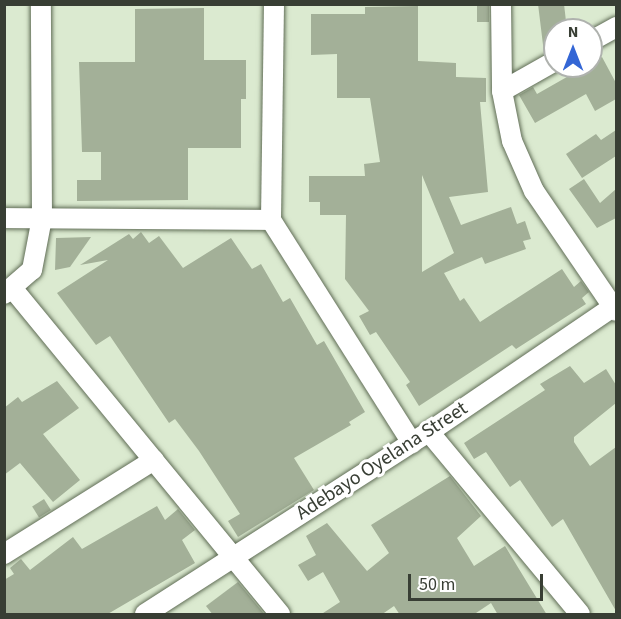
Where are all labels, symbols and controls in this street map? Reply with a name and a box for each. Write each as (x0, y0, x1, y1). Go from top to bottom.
north arrow (543, 18, 603, 78)
text: N (568, 21, 578, 43)
street label: Adebayo Oyelana Street (292, 397, 472, 525)
scale bar (411, 562, 546, 600)
text: 50 m (419, 572, 455, 597)

